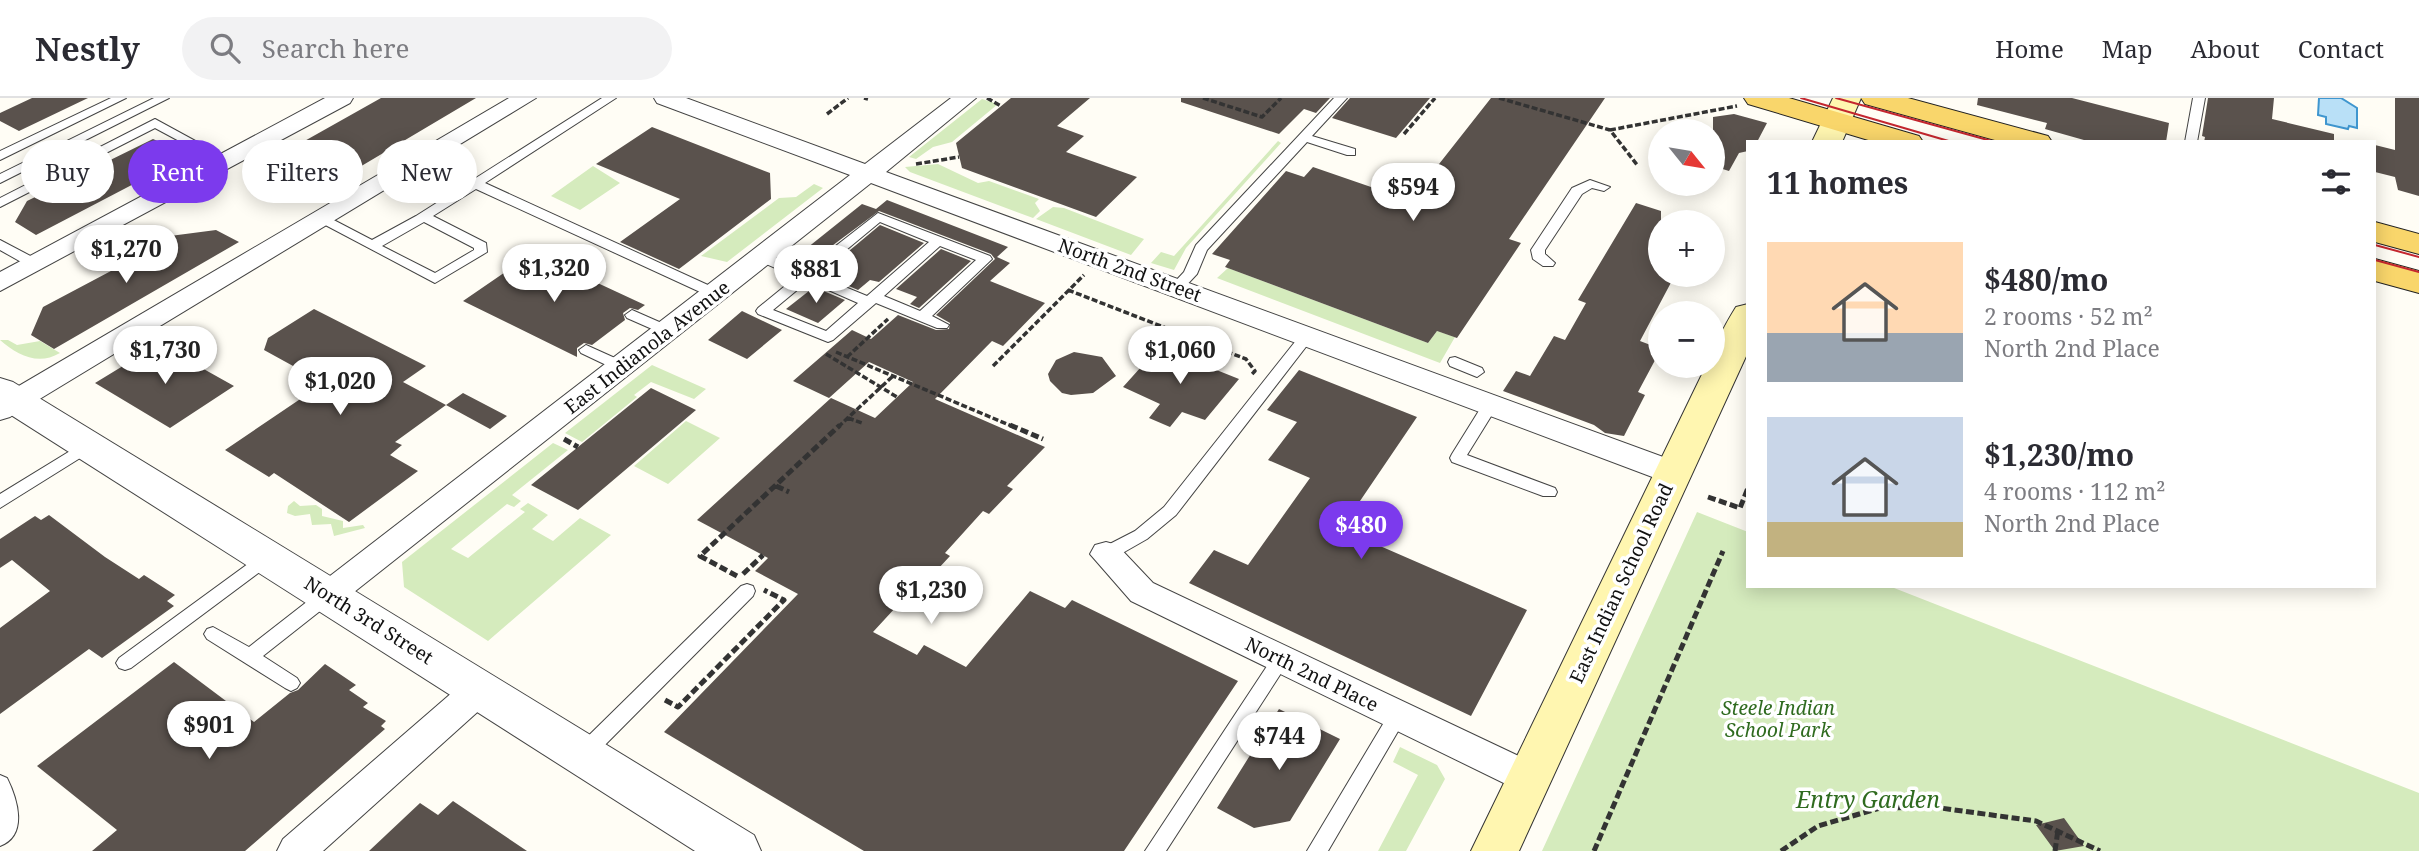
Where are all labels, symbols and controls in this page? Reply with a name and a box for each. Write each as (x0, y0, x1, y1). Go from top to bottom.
search box (182, 17, 672, 80)
text: Nestly (35, 26, 140, 71)
icon: search (206, 29, 244, 67)
text: Search here (262, 30, 409, 66)
text: Home (1995, 32, 2064, 65)
text: Map (2102, 32, 2153, 65)
text: About (2191, 32, 2260, 65)
text: Contact (2298, 32, 2384, 65)
north arrow (1648, 119, 1726, 196)
map controls (1648, 119, 1725, 378)
chip: Buy (21, 140, 114, 203)
chip: Rent (128, 140, 228, 203)
chip: Filters (242, 140, 363, 203)
chip: New (377, 140, 477, 203)
text: 11 homes (1767, 162, 1908, 203)
icon: filters (2317, 163, 2355, 201)
pin: $594 (1372, 164, 1454, 223)
text: $594 (1387, 170, 1439, 202)
button: + (1648, 210, 1725, 287)
pin: $1,270 (69, 226, 183, 285)
text: $1,270 (90, 232, 162, 264)
street label: North 2nd Street (1055, 232, 1205, 308)
pin: $1,320 (497, 244, 611, 304)
pin: $881 (775, 246, 857, 305)
text: $1,320 (518, 251, 590, 283)
text: $881 (790, 252, 842, 284)
text: $480/mo (1984, 259, 2108, 300)
icon: home (1823, 270, 1907, 354)
street label: East Indianola Avenue (559, 274, 735, 420)
text: 2 rooms · 52 m² (1984, 300, 2153, 332)
button: − (1648, 301, 1725, 378)
pin: $1,730 (108, 327, 222, 386)
pin: $1,060 (1123, 327, 1237, 386)
text: North 2nd Place (1984, 332, 2160, 364)
text: $1,730 (129, 333, 201, 365)
text: $1,060 (1144, 333, 1216, 365)
pin: $1,020 (283, 358, 397, 417)
text: $1,020 (304, 364, 376, 396)
text: $1,230/mo (1984, 434, 2134, 475)
icon: home (1823, 445, 1907, 529)
text: 4 rooms · 112 m² (1984, 475, 2166, 507)
street label: East Indian School Road (1563, 478, 1679, 687)
pin: $480 (1320, 502, 1402, 561)
text: North 2nd Place (1984, 507, 2160, 539)
text: $480 (1335, 508, 1387, 540)
pin: $1,230 (874, 566, 988, 626)
street label: North 3rd Street (300, 570, 439, 670)
text: $1,230 (895, 573, 967, 605)
street label: North 2nd Place (1241, 630, 1383, 718)
park label: Steele Indian School Park (1721, 695, 1835, 743)
pin: $901 (168, 702, 250, 761)
text: $901 (183, 708, 235, 740)
pin: $744 (1238, 712, 1320, 772)
text: $744 (1253, 719, 1305, 751)
park label: Entry Garden (1795, 783, 1940, 815)

